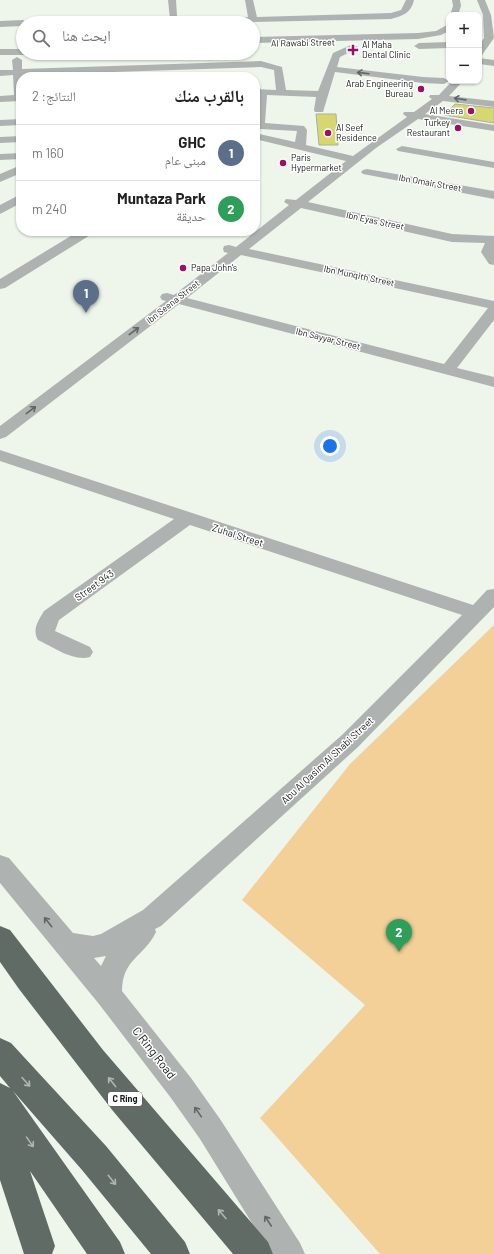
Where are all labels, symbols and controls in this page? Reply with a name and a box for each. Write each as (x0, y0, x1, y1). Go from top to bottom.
map controls (446, 12, 482, 84)
button: + (446, 12, 482, 48)
search box (16, 16, 260, 60)
text: ابحث هنا (62, 26, 111, 44)
icon: search (30, 27, 52, 49)
street label: Al Rawabi Street (271, 36, 335, 49)
place label: Al Maha Dental Clinic (362, 39, 411, 60)
marker: Al Maha Dental Clinic (347, 44, 359, 56)
button: − (446, 48, 482, 84)
one-way arrow (357, 69, 370, 77)
place label: Arab Engineering Bureau (346, 78, 413, 99)
marker: Arab Engineering Bureau (416, 84, 426, 94)
text: بالقرب منك (174, 85, 244, 105)
text: النتائج: 2 (32, 88, 76, 104)
one-way arrow (454, 95, 467, 103)
place label: Al Meera (430, 105, 463, 116)
marker: Al Meera (466, 106, 476, 116)
place label: Turkey Restaurant (407, 117, 450, 138)
place label: Al Seef Residence (336, 122, 377, 143)
marker: Turkey Restaurant (453, 123, 463, 133)
marker: Al Seef Residence (323, 128, 333, 138)
text: GHC (178, 133, 206, 151)
text: 160 m (32, 145, 64, 161)
text: 1 (229, 145, 233, 161)
text: مبنى عام (165, 152, 206, 168)
place label: Paris Hypermarket (291, 152, 342, 173)
marker: Paris Hypermarket (278, 158, 288, 168)
street label: Ibn Omair Street (398, 172, 462, 193)
text: Muntaza Park (117, 189, 206, 207)
text: 240 m (32, 201, 67, 217)
text: 2 (227, 201, 235, 217)
text: حديقة (176, 208, 206, 224)
street label: Ibn Eyas Street (345, 209, 405, 232)
place label: Papa John's (191, 262, 237, 273)
marker: Papa John's (178, 263, 188, 273)
street label: Ibn Munqith Street (323, 263, 395, 288)
street label: Ibn Seena Street (144, 277, 202, 326)
pin: 1 (73, 280, 99, 313)
street label: Ibn Sayyar Street (295, 325, 362, 352)
one-way arrow (129, 327, 140, 335)
one-way arrow (26, 406, 37, 414)
your location (320, 436, 340, 456)
street label: Zuhal Street (211, 521, 265, 549)
street label: Street 943 (72, 567, 116, 603)
street label: Abu Al Qasim Al Shabi Street (278, 714, 376, 806)
one-way arrow (43, 916, 52, 927)
pin: 2 (386, 919, 412, 952)
street label: C Ring Road (130, 1024, 179, 1081)
one-way arrow (107, 1076, 116, 1087)
one-way arrow (21, 1077, 30, 1087)
road number: C Ring (108, 1092, 142, 1106)
one-way arrow (194, 1106, 202, 1117)
one-way arrow (26, 1136, 34, 1147)
one-way arrow (108, 1174, 117, 1185)
one-way arrow (217, 1209, 226, 1219)
one-way arrow (264, 1216, 272, 1227)

